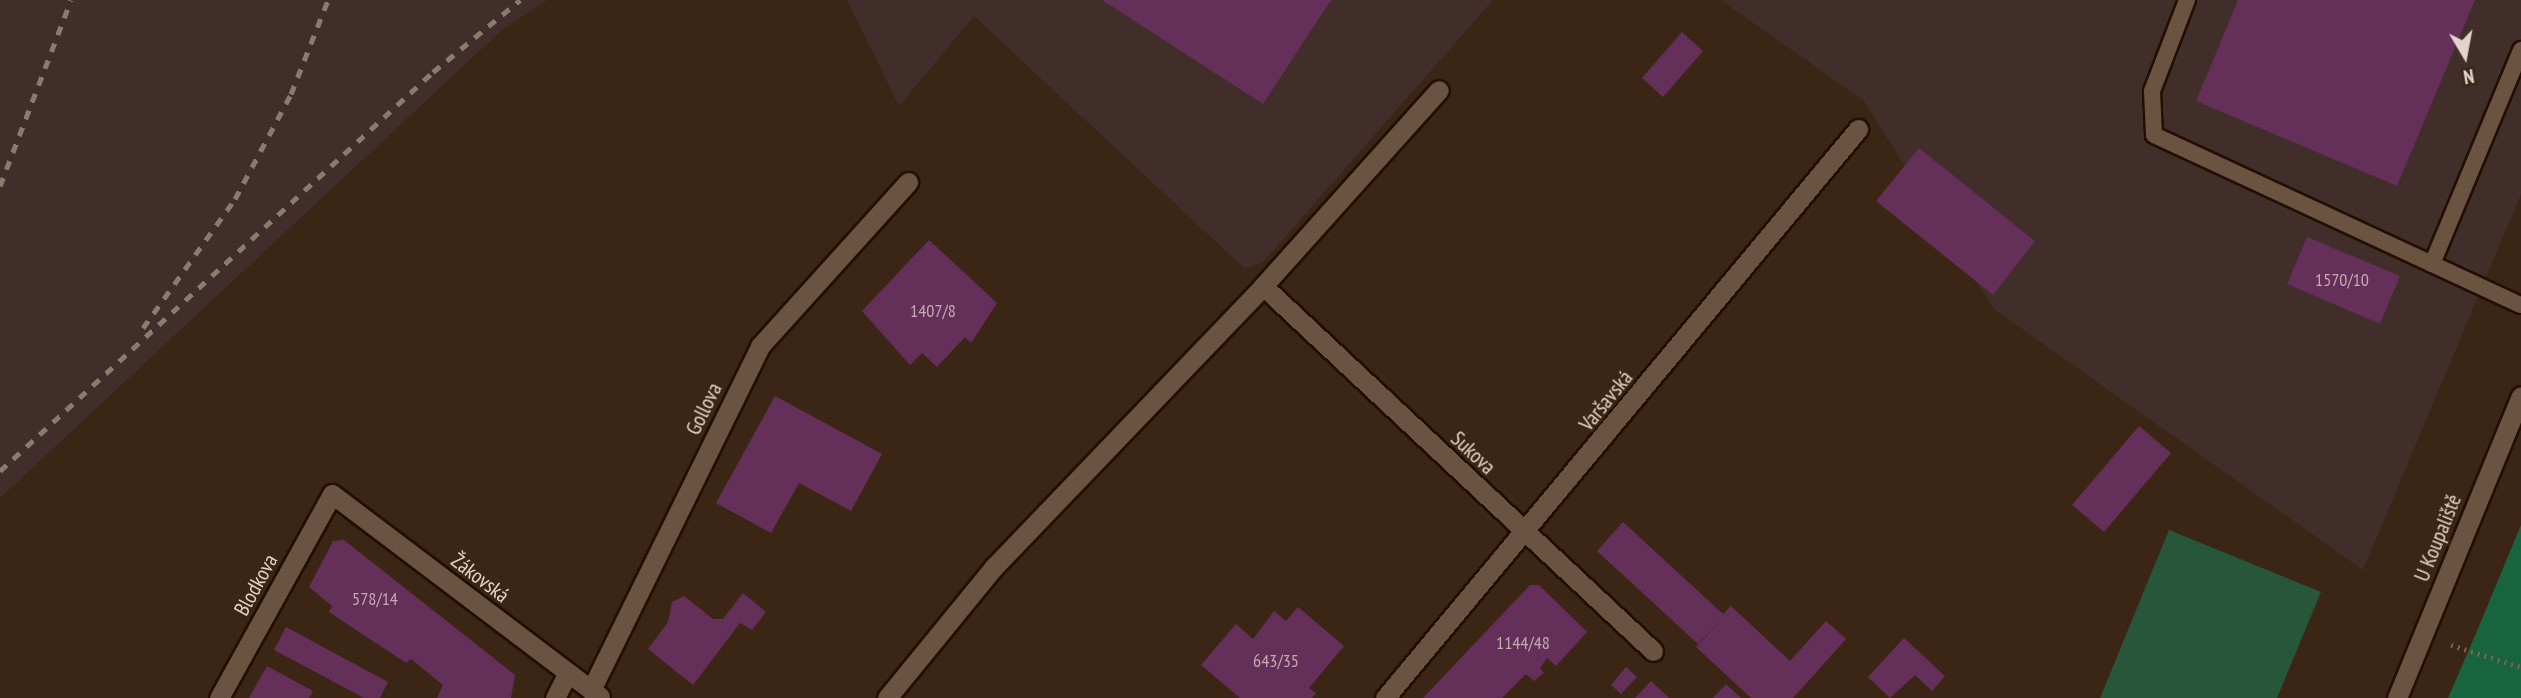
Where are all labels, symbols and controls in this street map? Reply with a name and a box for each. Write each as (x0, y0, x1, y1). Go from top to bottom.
north arrow (2430, 21, 2500, 91)
text: N (2462, 64, 2476, 89)
house number: 1570/10 (2315, 269, 2369, 291)
house number: 1407/8 (910, 300, 956, 322)
street label: Varšavská (1574, 366, 1638, 436)
street label: Gollova (681, 379, 727, 439)
street label: Sukova (1446, 426, 1500, 480)
street label: U Koupaliště (2409, 491, 2467, 585)
street label: Žákovská (446, 548, 514, 608)
street label: Blodkova (229, 550, 283, 620)
house number: 578/14 (352, 588, 398, 610)
house number: 1144/48 (1496, 632, 1550, 654)
house number: 643/35 (1253, 650, 1299, 672)

